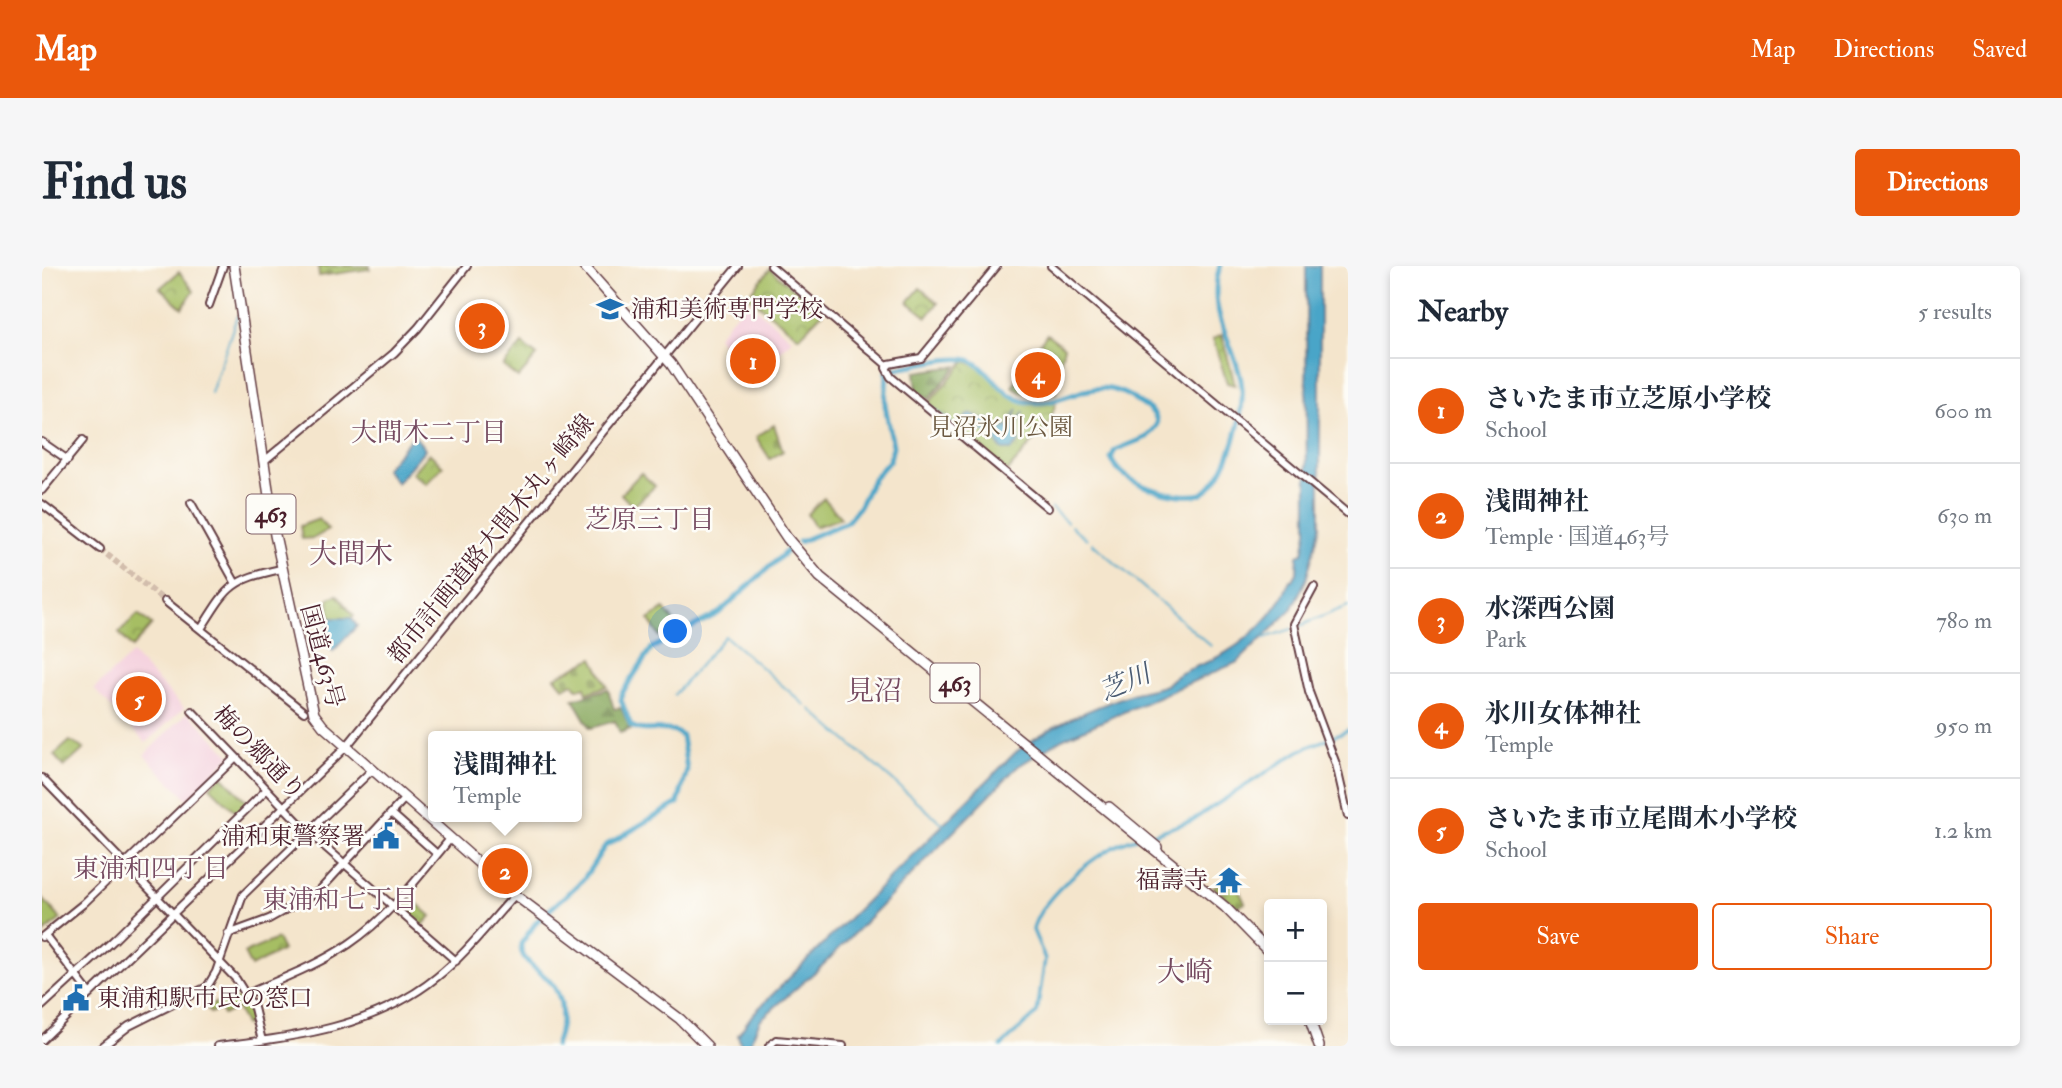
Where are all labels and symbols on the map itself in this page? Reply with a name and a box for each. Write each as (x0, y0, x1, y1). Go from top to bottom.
school or university icon: 浦和美術専門学校 (595, 294, 625, 324)
place label: 浦和美術専門学校 (631, 294, 823, 325)
pin: 3 (459, 300, 505, 352)
pin: 1 (730, 335, 776, 387)
pin: 4 (1015, 349, 1061, 401)
street label: 都市計画道路大間木丸ヶ崎線 (381, 408, 601, 670)
park label: 見沼氷川公園 (929, 412, 1073, 443)
district label: 大間木二丁目 (351, 417, 507, 449)
road number: 463 (246, 495, 296, 534)
district label: 芝原三丁目 (585, 504, 715, 536)
district label: 大間木 (309, 537, 393, 572)
street label: 国道463号 (293, 601, 351, 711)
your location (658, 614, 692, 648)
water label: 芝川 (1095, 657, 1158, 708)
road number: 463 (930, 664, 979, 702)
pin: 5 (116, 673, 162, 725)
district label: 見沼 (846, 674, 902, 709)
street label: 梅の郷通り (206, 699, 312, 807)
place label: 浦和東警察署 (221, 821, 365, 852)
public building icon: 浦和東警察署 (371, 821, 401, 851)
pin: 2 (482, 845, 528, 897)
district label: 東浦和四丁目 (73, 853, 229, 885)
place label: 福壽寺 (1136, 865, 1208, 896)
temple icon: 福壽寺 (1214, 865, 1244, 895)
district label: 東浦和七丁目 (262, 884, 418, 916)
district label: 大崎 (1157, 955, 1213, 990)
public building icon: 東浦和駅市民の窓口 (61, 983, 91, 1013)
place label: 東浦和駅市民の窓口 (97, 983, 313, 1014)

